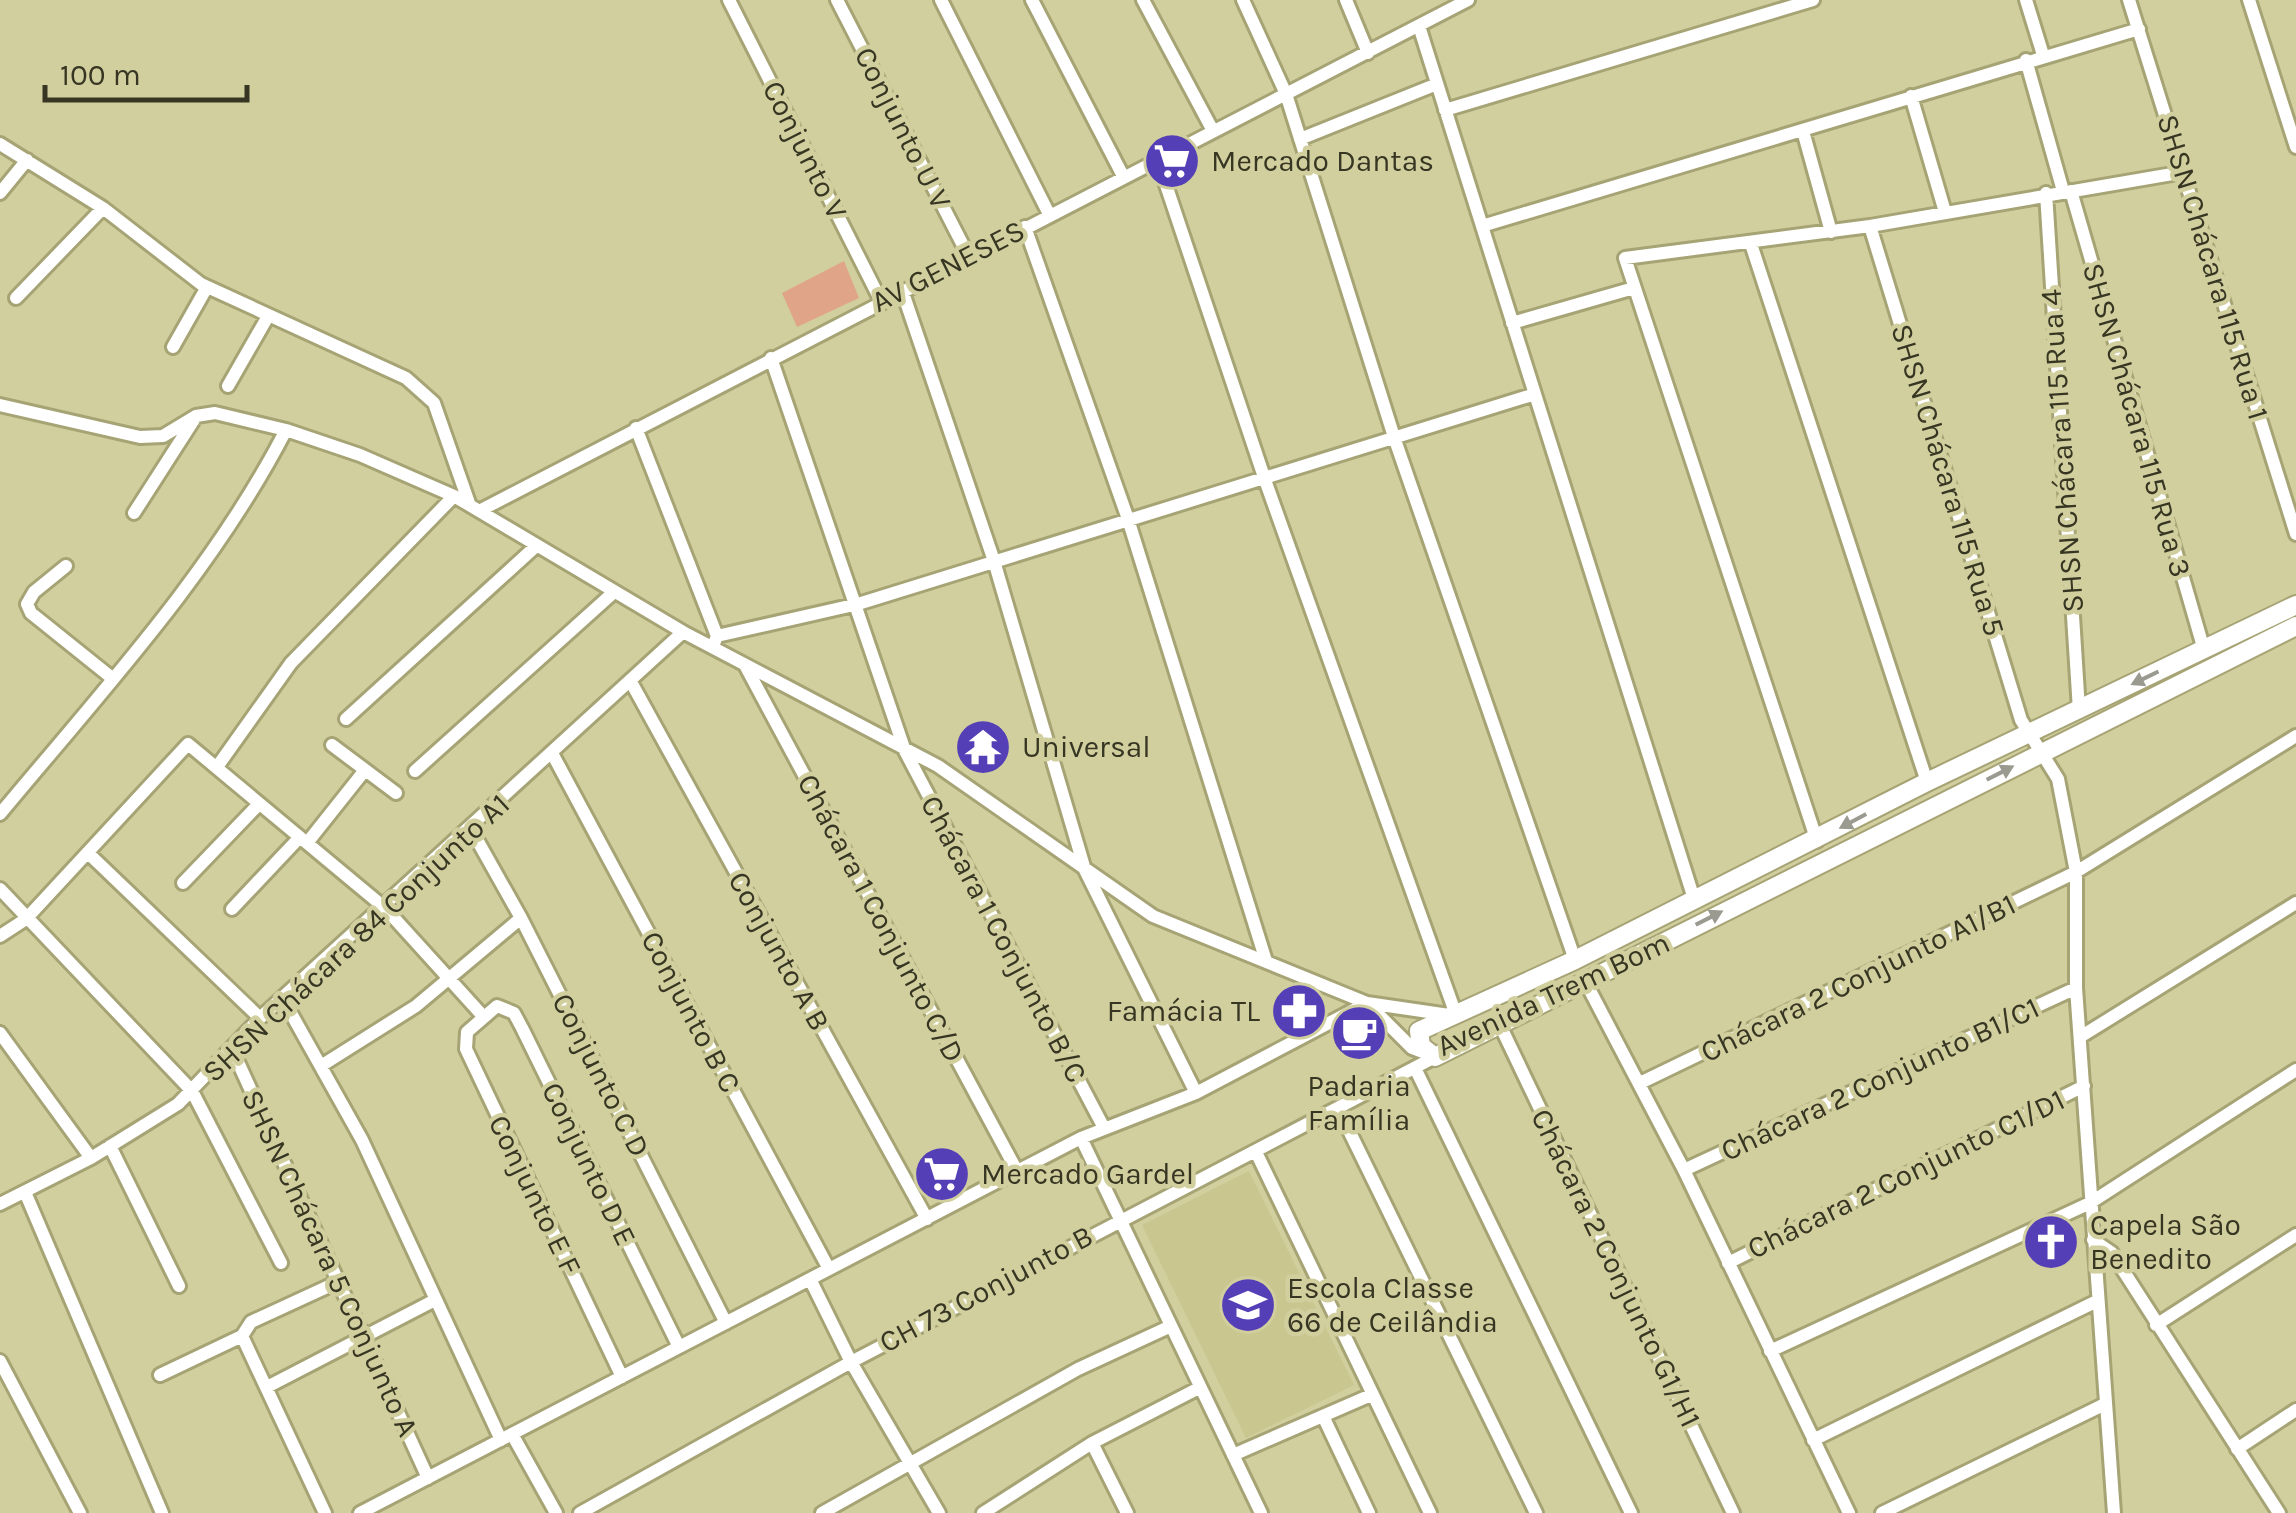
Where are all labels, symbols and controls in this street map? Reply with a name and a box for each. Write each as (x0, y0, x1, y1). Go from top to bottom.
scale bar (45, 40, 248, 102)
street label: Conjunto U V (847, 41, 959, 215)
text: 100 m (60, 57, 141, 93)
street label: Conjunto V (755, 75, 855, 225)
street label: SHSN Chácara 115 Rua 1 (2149, 110, 2277, 424)
supermarket icon: Mercado Dantas (1142, 131, 1202, 191)
place label: Mercado Dantas (1211, 143, 1434, 179)
street label: AV GENESES (865, 212, 1031, 320)
street label: SHSN Chácara 115 Rua 3 (2075, 259, 2199, 581)
street label: SHSN Chácara 115 Rua 4 (2033, 288, 2091, 614)
street label: SHSN Chácara 115 Rua 5 (1883, 320, 2013, 640)
one-way arrow (2130, 669, 2159, 686)
temple icon: Universal (953, 717, 1013, 777)
place label: Universal (1022, 729, 1151, 765)
one-way arrow (1986, 765, 2015, 782)
street label: Chácara 1 Conjunto C/D (790, 768, 972, 1068)
street label: SHSN Chácara 84 Conjunto A1 (195, 786, 517, 1090)
street label: Chácara 1 Conjunto B/C (913, 789, 1095, 1089)
one-way arrow (1839, 813, 1868, 830)
street label: Conjunto A B (721, 865, 837, 1037)
street label: Chácara 2 Conjunto A1/B1 (1695, 886, 2021, 1070)
one-way arrow (1695, 910, 1724, 927)
street label: Avenida Trem Bom (1431, 924, 1675, 1064)
street label: Conjunto B C (633, 925, 749, 1099)
pharmacy icon: Famácia TL (1269, 981, 1329, 1041)
street label: Conjunto C D (544, 987, 658, 1163)
street label: Chácara 2 Conjunto B1/C1 (1715, 989, 2045, 1169)
place label: Famácia TL (1107, 993, 1260, 1029)
cafe icon: Padaria Família (1329, 1003, 1389, 1063)
place label: Padaria Família (1307, 1068, 1411, 1138)
street label: Conjunto D E (534, 1076, 644, 1252)
street label: Chácara 2 Conjunto C1/D1 (1742, 1081, 2070, 1267)
street label: SHSN Chácara 5 Conjunto A (234, 1084, 426, 1442)
street label: Chácara 2 Conjunto G1/H1 (1523, 1103, 1709, 1433)
street label: Conjunto E F (481, 1109, 589, 1281)
supermarket icon: Mercado Gardel (912, 1144, 972, 1204)
place label: Mercado Gardel (981, 1156, 1194, 1192)
place label: Capela São Benedito (2090, 1207, 2241, 1277)
church icon: Capela São Benedito (2021, 1212, 2081, 1272)
street label: CH 73 Conjunto B (873, 1218, 1099, 1360)
place label: Escola Classe 66 de Ceilândia (1287, 1270, 1498, 1340)
school or university icon: Escola Classe 66 de Ceilândia (1218, 1275, 1278, 1335)

